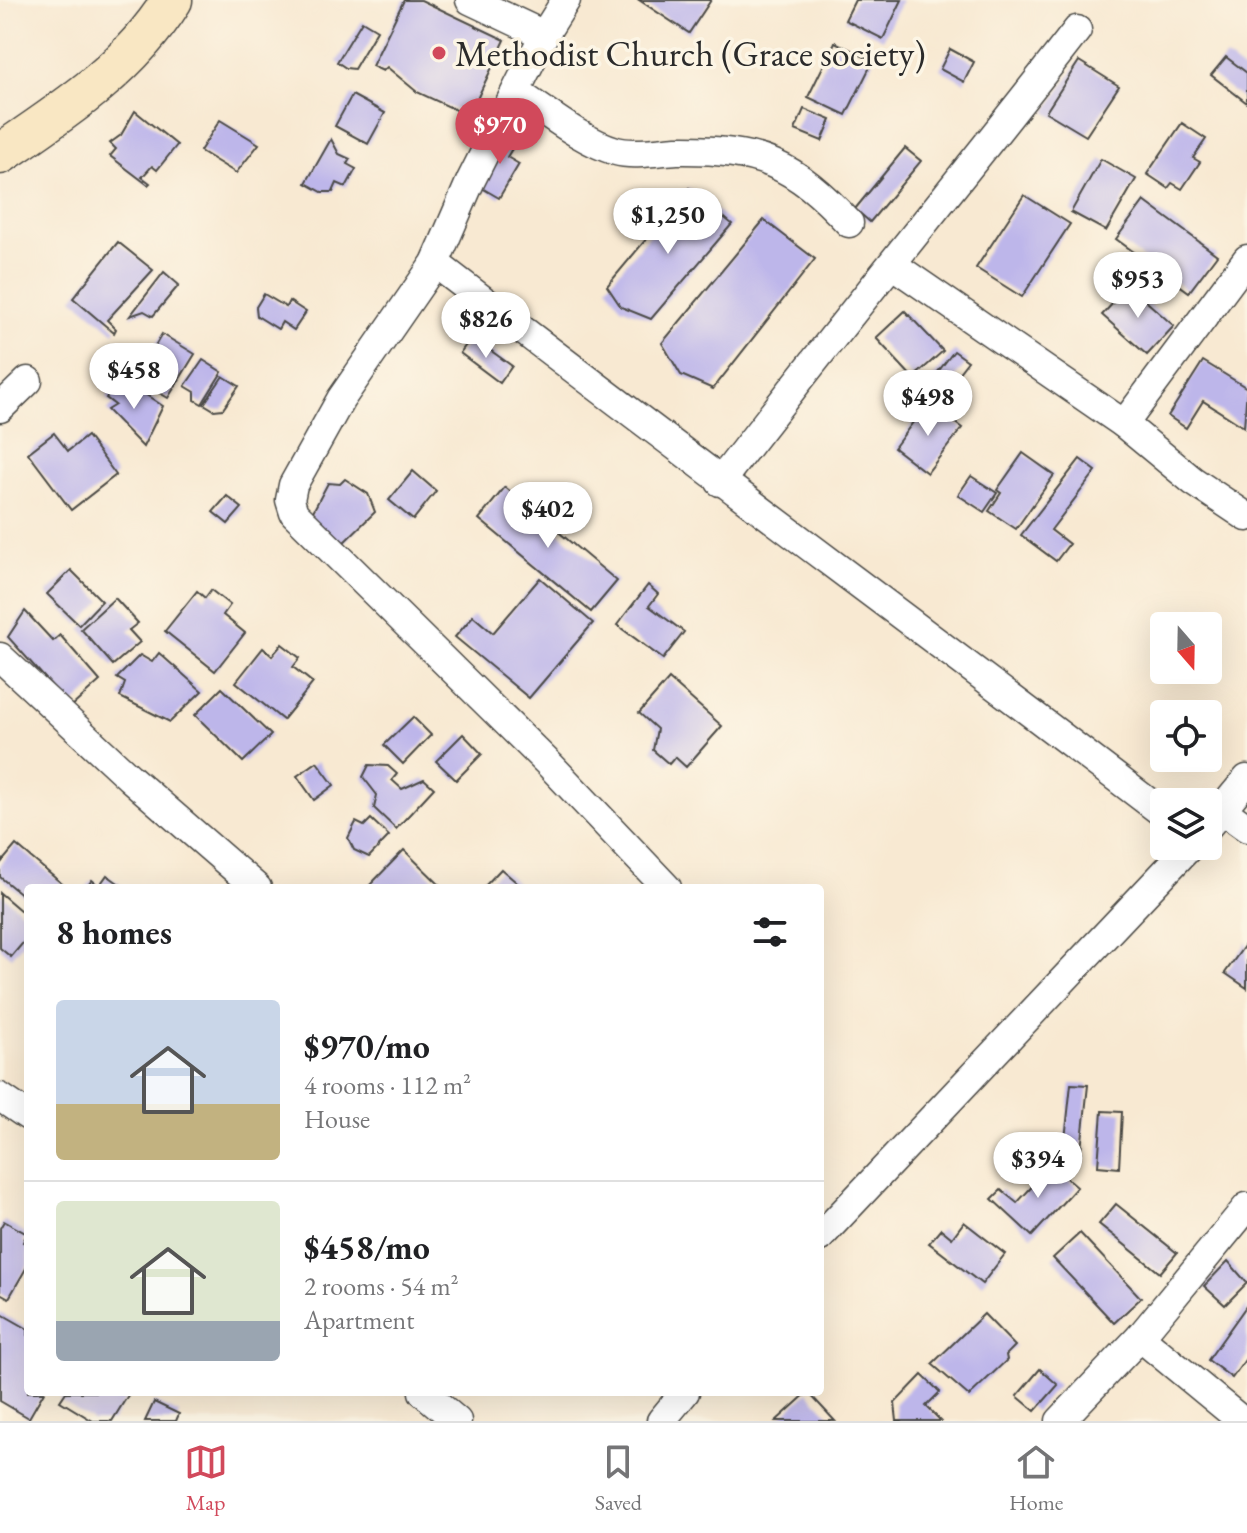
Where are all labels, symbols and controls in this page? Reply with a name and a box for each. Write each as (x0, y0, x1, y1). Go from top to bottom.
place label: Methodist Church (Grace society) (455, 30, 926, 77)
marker: Methodist Church (Grace society) (430, 44, 448, 62)
pin: $970 (453, 98, 547, 166)
text: $970 (473, 107, 527, 141)
pin: $1,250 (603, 188, 733, 256)
text: $1,250 (631, 197, 705, 231)
pin: $953 (1091, 252, 1185, 320)
text: $953 (1111, 261, 1165, 295)
pin: $826 (439, 292, 533, 360)
text: $826 (459, 301, 513, 335)
pin: $458 (87, 343, 181, 411)
text: $458 (107, 352, 161, 386)
pin: $498 (881, 370, 975, 438)
text: $498 (901, 379, 955, 413)
pin: $402 (501, 482, 595, 550)
text: $402 (521, 491, 575, 525)
north arrow (1150, 612, 1222, 684)
map controls (1150, 612, 1222, 860)
button: locate (1150, 700, 1222, 772)
button: layers (1150, 788, 1222, 860)
text: 8 homes (56, 910, 172, 954)
icon: filters (748, 910, 792, 954)
text: $970/mo (304, 1024, 430, 1068)
icon: home (120, 1032, 216, 1128)
text: 4 rooms · 112 m² (304, 1068, 471, 1102)
text: House (304, 1102, 370, 1136)
pin: $394 (991, 1132, 1085, 1200)
text: $394 (1011, 1141, 1065, 1175)
text: $458/mo (304, 1225, 430, 1269)
icon: home (120, 1233, 216, 1329)
text: 2 rooms · 54 m² (304, 1269, 459, 1303)
text: Apartment (304, 1303, 414, 1337)
tab: Map (184, 1440, 228, 1517)
tab: Saved (595, 1440, 642, 1517)
tab: Home (1009, 1440, 1063, 1517)

